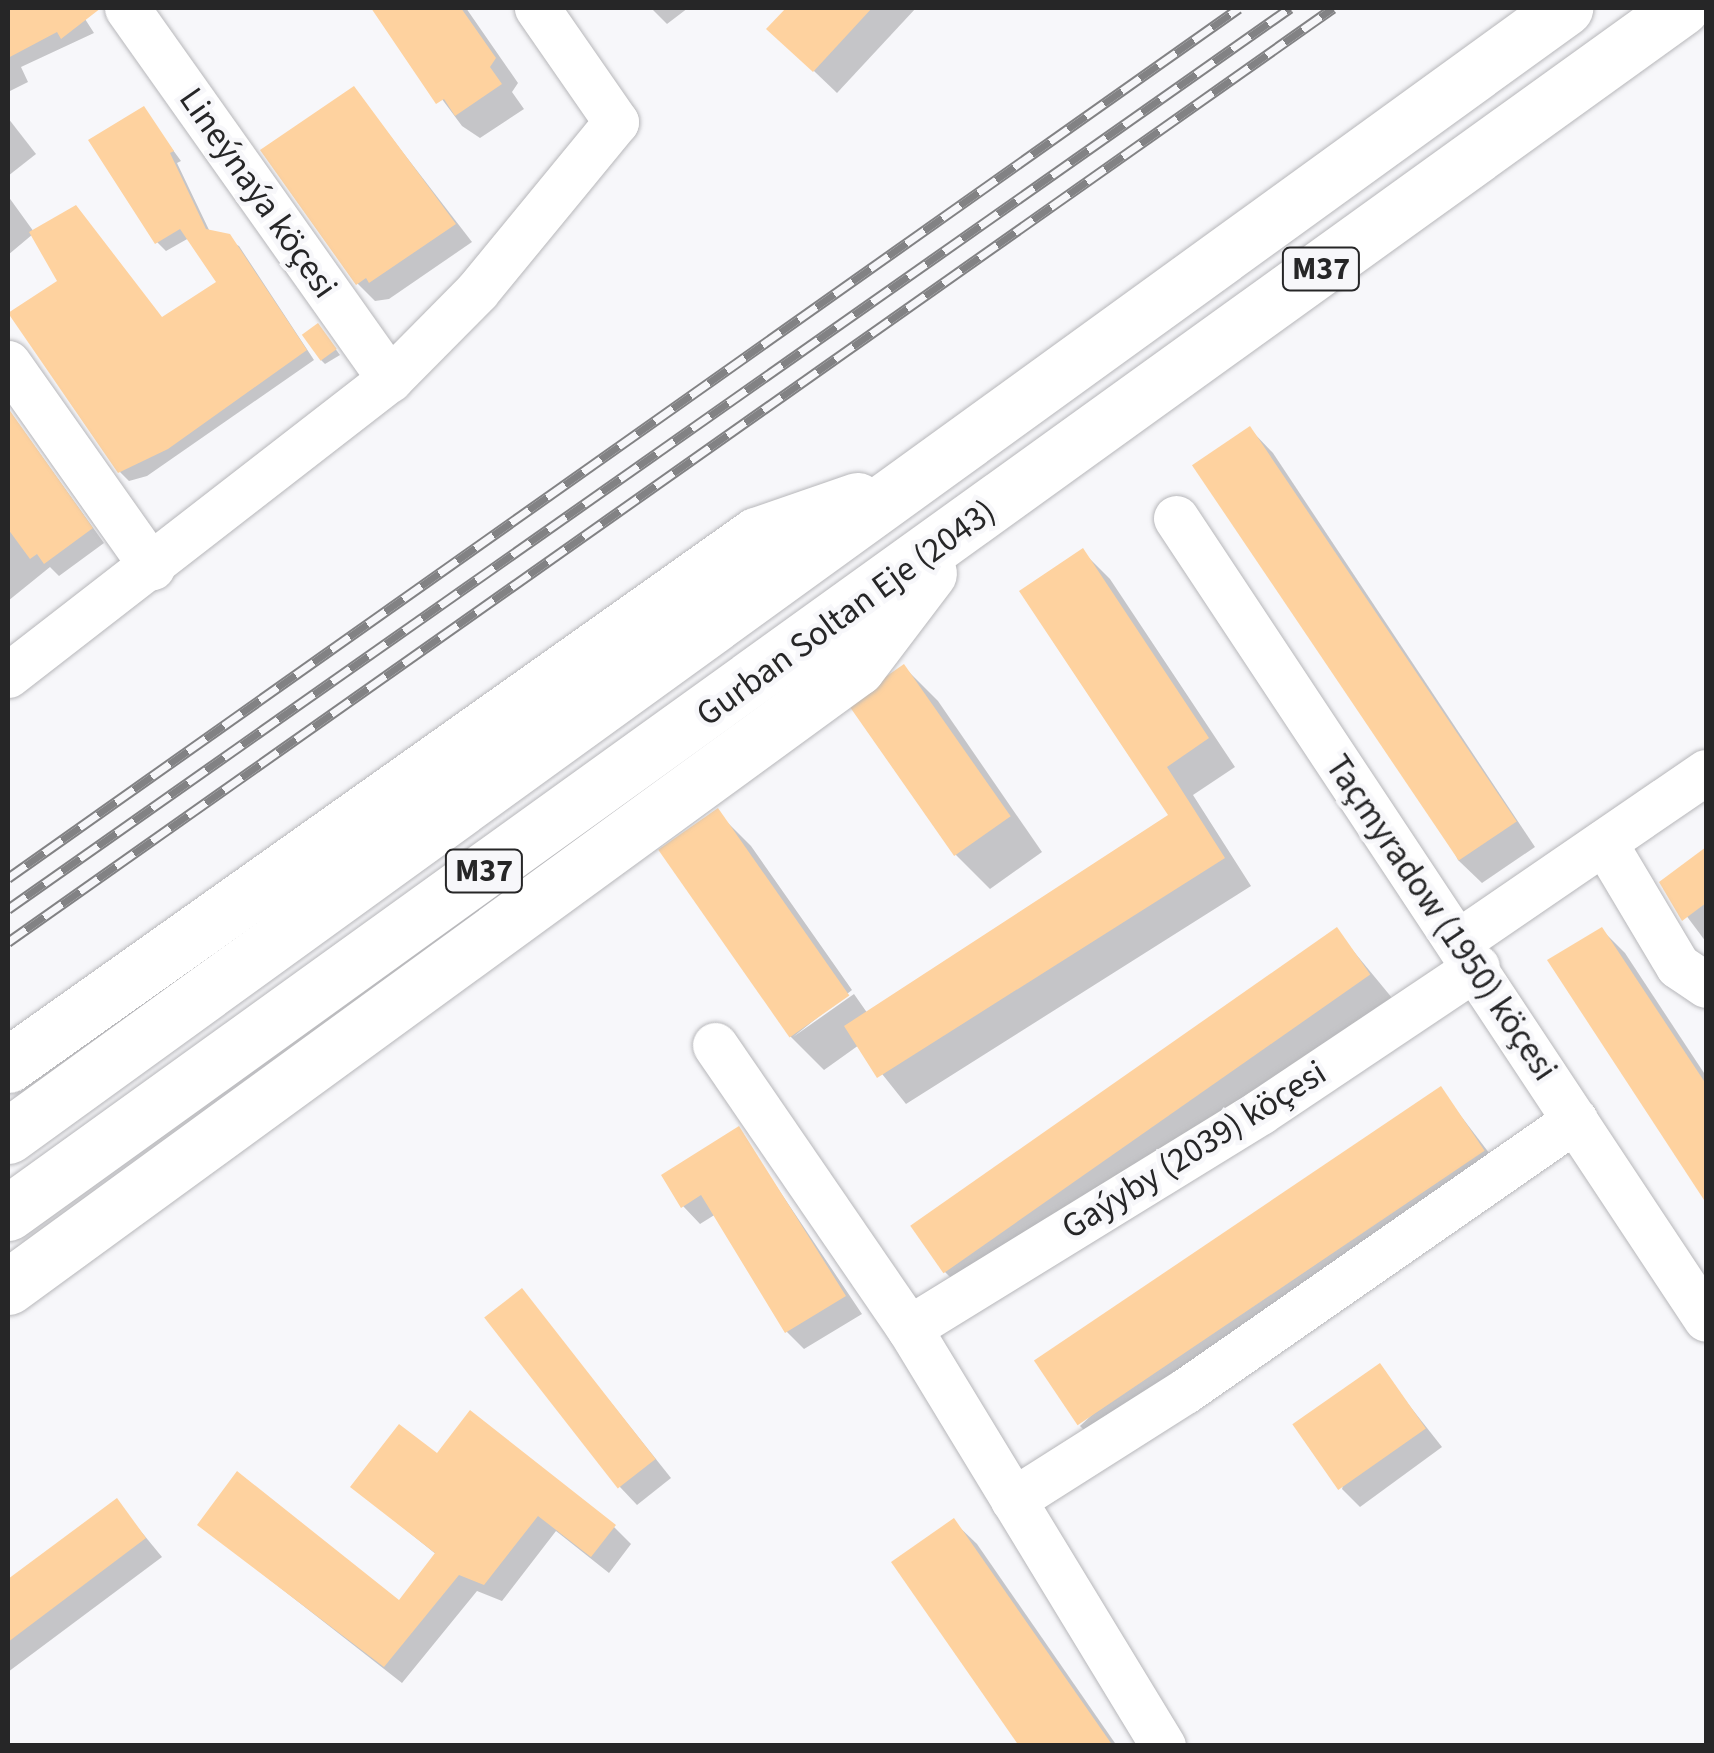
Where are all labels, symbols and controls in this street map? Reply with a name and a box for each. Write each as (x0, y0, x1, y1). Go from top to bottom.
street label: Lineýnaýa köçesi (170, 80, 346, 306)
road number: M37 (1281, 242, 1361, 296)
street label: Gurban Soltan Eje (2043) (688, 490, 1004, 736)
street label: Taçmyradow (1950) köçesi (1316, 747, 1566, 1089)
road number: M37 (444, 844, 524, 898)
street label: Gaýyby (2039) köçesi (1054, 1052, 1334, 1248)

